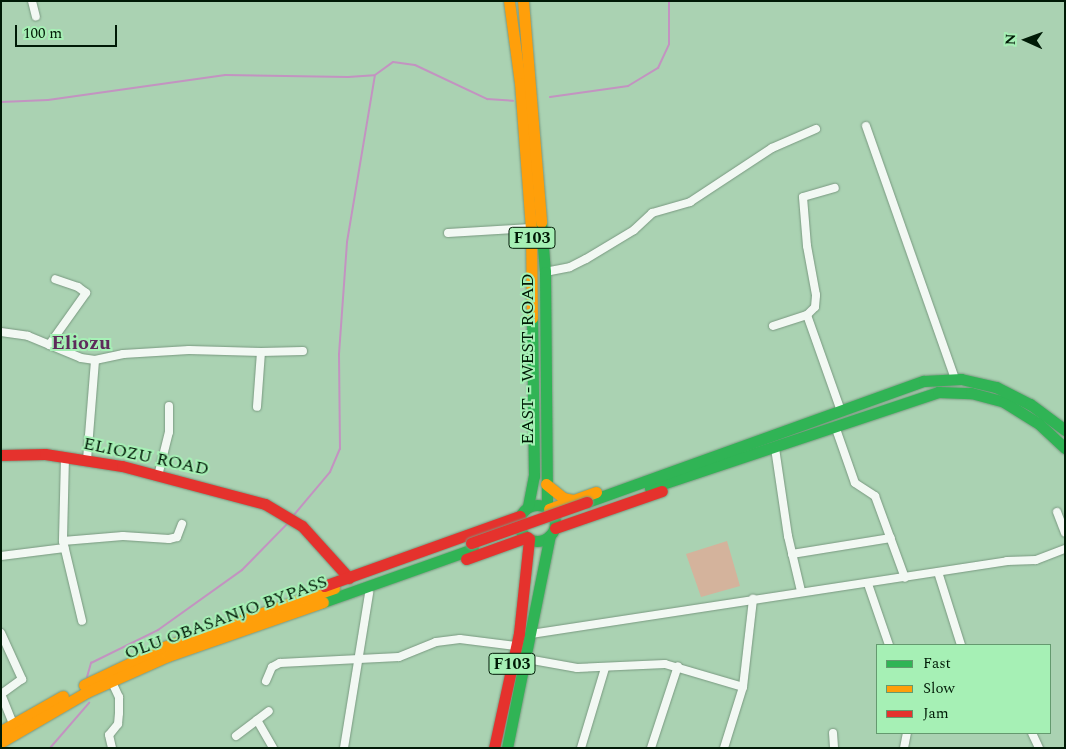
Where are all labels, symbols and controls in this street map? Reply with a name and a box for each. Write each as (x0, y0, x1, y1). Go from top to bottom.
scale bar (18, 15, 120, 47)
north arrow (1001, 15, 1051, 65)
text: 100 m (23, 22, 62, 45)
text: N (1000, 33, 1021, 46)
road number: F103 (508, 224, 556, 252)
street label: EAST - WEST ROAD (517, 273, 539, 445)
district label: Eliozu (51, 331, 111, 355)
street label: ELIOZU ROAD (81, 433, 211, 481)
street label: OLU OBASANJO BYPASS (122, 571, 330, 665)
legend (876, 644, 1051, 734)
road number: F103 (488, 651, 536, 678)
text: Fast (923, 652, 951, 675)
text: Slow (923, 677, 955, 700)
text: Jam (923, 702, 949, 725)

